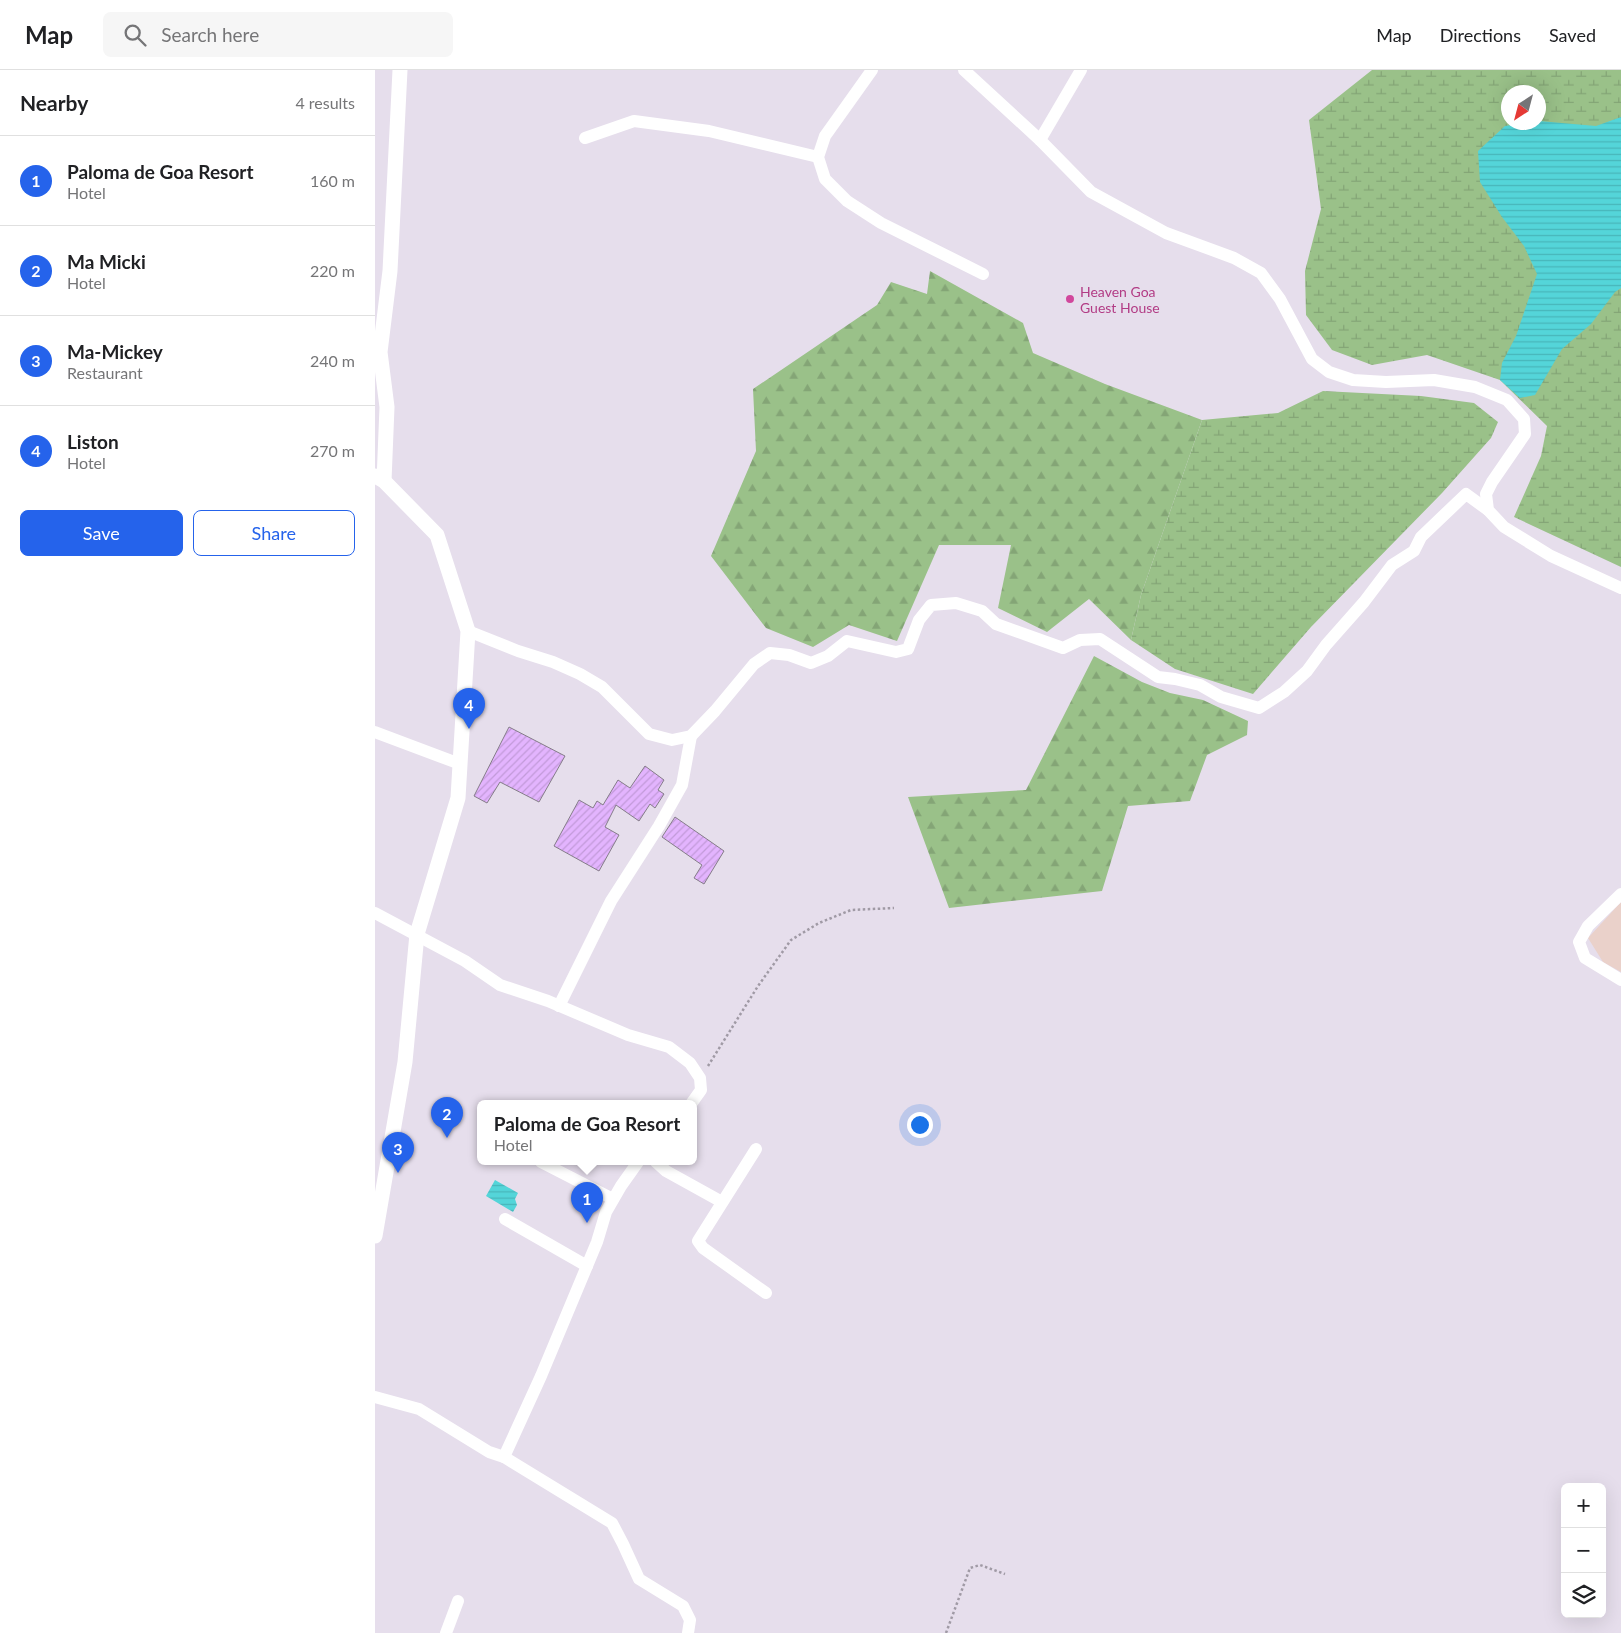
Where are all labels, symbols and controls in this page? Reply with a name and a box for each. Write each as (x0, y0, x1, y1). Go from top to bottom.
search box (103, 12, 453, 57)
text: Map (25, 20, 73, 49)
icon: search (121, 21, 149, 49)
text: Search here (161, 23, 259, 46)
text: Map (1376, 24, 1412, 46)
text: Directions (1440, 24, 1521, 46)
text: Saved (1549, 24, 1596, 46)
north arrow (1501, 85, 1546, 130)
text: Nearby (20, 90, 88, 115)
text: 4 results (295, 93, 355, 112)
text: Paloma de Goa Resort (67, 160, 253, 183)
text: 1 (31, 171, 41, 190)
text: 160 m (310, 171, 355, 190)
text: Hotel (67, 183, 106, 202)
text: Ma Micki (67, 250, 146, 273)
text: 2 (31, 261, 41, 280)
text: 220 m (310, 261, 355, 280)
text: Hotel (67, 273, 106, 292)
place label: Heaven Goa Guest House (1080, 283, 1160, 316)
marker: Heaven Goa Guest House (1064, 293, 1076, 305)
text: Ma-Mickey (67, 340, 163, 363)
text: 3 (31, 351, 41, 370)
text: 240 m (310, 351, 355, 370)
text: Restaurant (67, 363, 143, 382)
text: Liston (67, 430, 119, 453)
text: 4 (31, 441, 41, 460)
text: 270 m (310, 441, 355, 460)
text: Hotel (67, 453, 106, 472)
button: Save (20, 510, 183, 556)
button: Share (193, 510, 355, 556)
pin: 4 (453, 688, 485, 729)
pin: 2 (431, 1097, 463, 1138)
popup (477, 1100, 697, 1165)
text: Paloma de Goa Resort (494, 1112, 680, 1135)
your location (907, 1112, 933, 1138)
pin: 3 (382, 1132, 414, 1173)
text: Hotel (494, 1135, 533, 1154)
pin: 1 (571, 1182, 603, 1223)
map controls (1561, 1483, 1606, 1618)
button: + (1561, 1483, 1606, 1528)
button: − (1561, 1528, 1606, 1573)
button: layers (1561, 1573, 1606, 1618)

